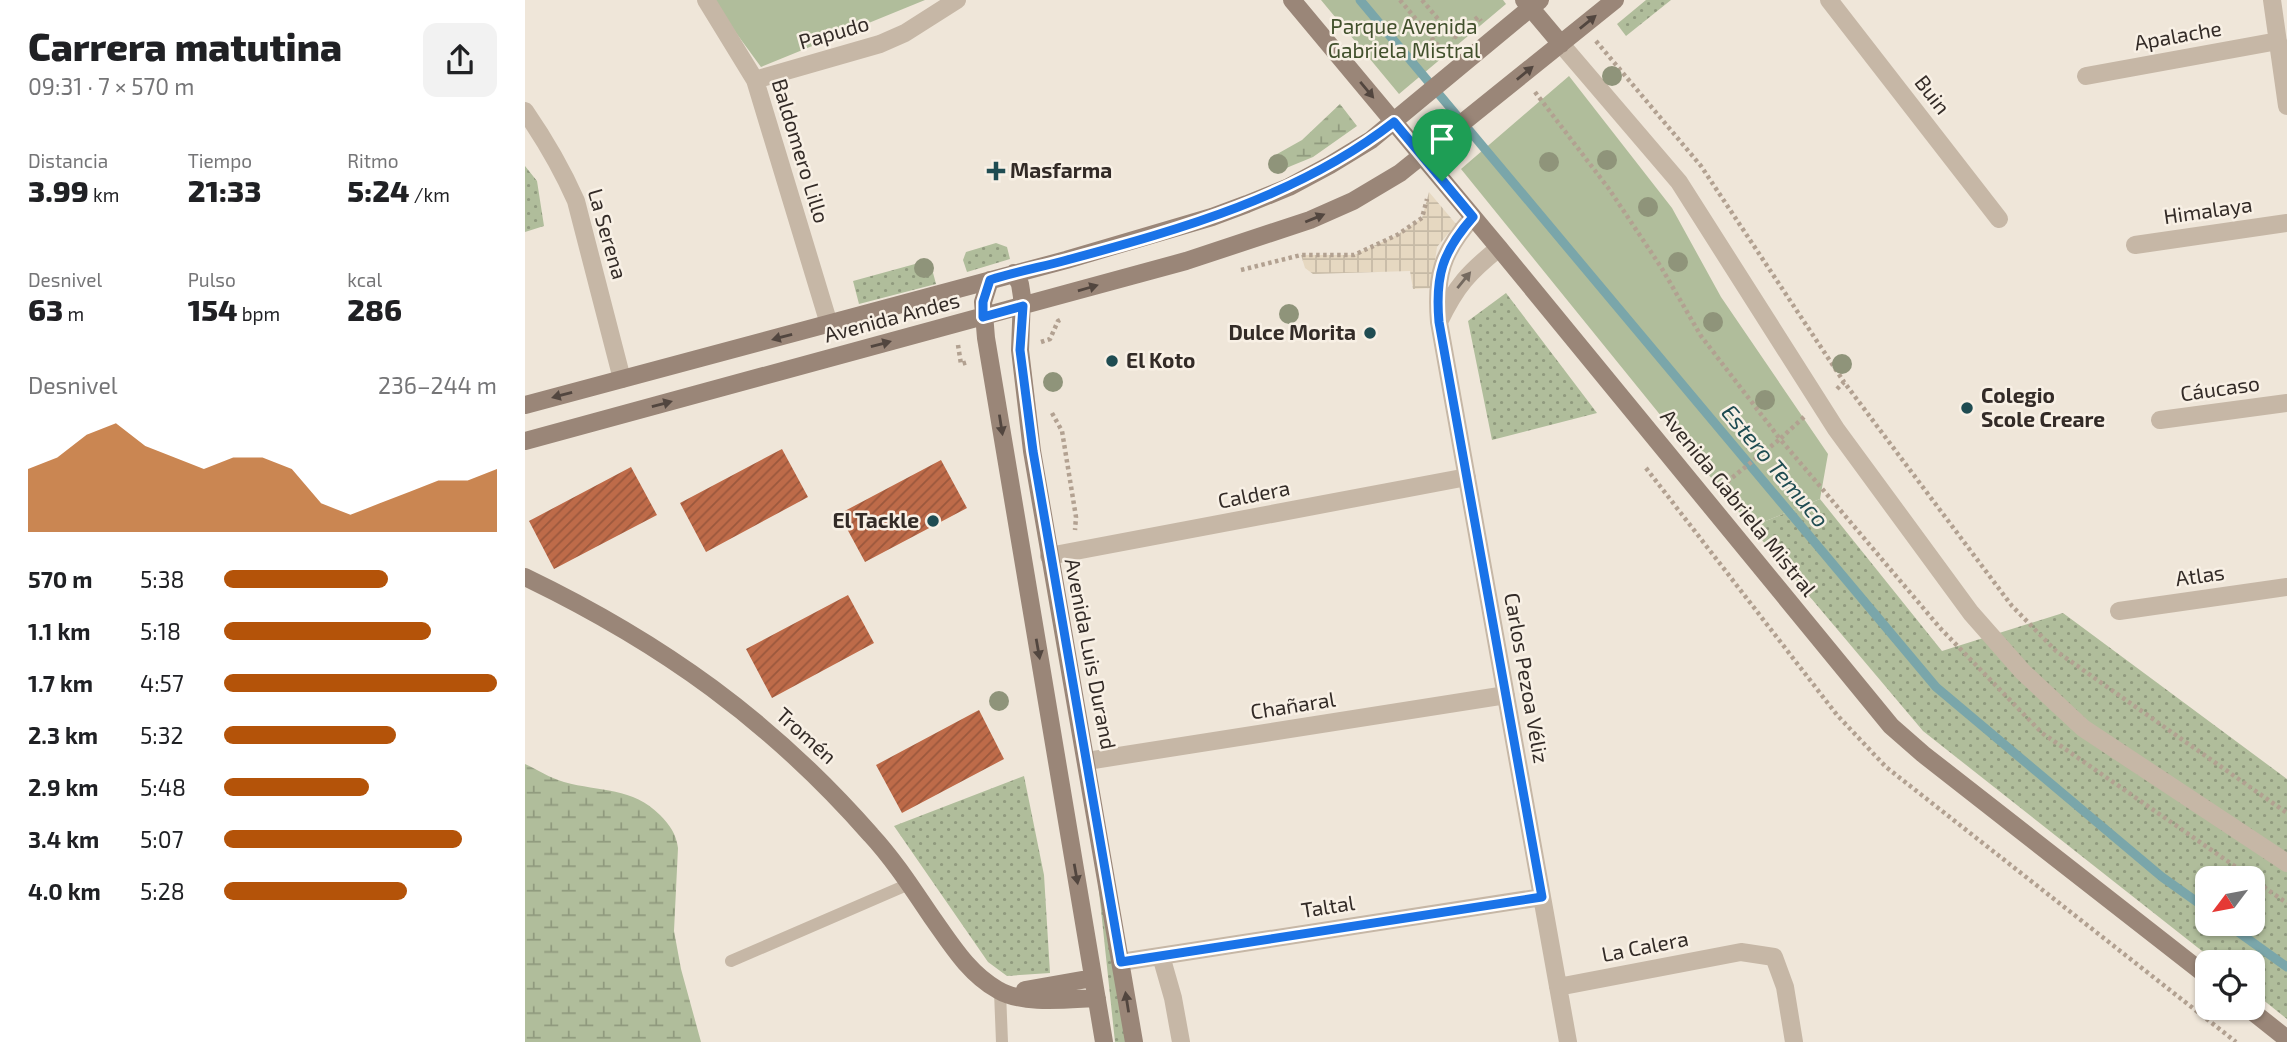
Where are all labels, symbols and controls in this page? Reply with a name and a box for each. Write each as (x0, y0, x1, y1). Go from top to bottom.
street label: Papudo (796, 10, 872, 53)
park label: Parque Avenida Gabriela Mistral (1328, 13, 1481, 62)
one-way arrow (1579, 15, 1596, 30)
street label: Apalache (2132, 15, 2223, 54)
text: Carrera matutina (28, 23, 342, 69)
button: share (423, 23, 497, 97)
one-way arrow (1517, 66, 1534, 81)
street label: Buin (1910, 70, 1956, 118)
text: 09:31 · 7 × 570 m (28, 72, 195, 100)
street label: Baldomero Lillo (768, 75, 835, 226)
one-way arrow (1359, 81, 1375, 99)
pin (1412, 109, 1472, 181)
icon: arrive (1423, 120, 1461, 158)
text: Distancia (28, 149, 108, 172)
text: Tiempo (188, 149, 252, 172)
text: Ritmo (347, 149, 398, 172)
place label: Masfarma (1010, 157, 1112, 182)
marker: Masfarma (988, 163, 1004, 179)
text: 3.99 (28, 172, 89, 208)
text: 21:33 (188, 172, 261, 208)
text: 5:24 (347, 172, 409, 208)
text: km (89, 183, 119, 206)
text: /km (409, 183, 450, 206)
street label: La Serena (584, 185, 633, 282)
street label: Himalaya (2162, 191, 2254, 228)
one-way arrow (1304, 212, 1325, 223)
text: Desnivel (28, 268, 102, 291)
text: Pulso (188, 268, 236, 291)
text: kcal (347, 268, 382, 291)
one-way arrow (1456, 272, 1471, 290)
one-way arrow (1078, 282, 1099, 292)
street label: Avenida Andes (821, 286, 962, 347)
text: 63 (28, 291, 63, 327)
text: 154 (188, 291, 238, 327)
text: 286 (347, 291, 402, 327)
text: m (63, 302, 84, 325)
text: bpm (238, 302, 280, 325)
place label: Dulce Morita (1228, 319, 1356, 344)
marker: Dulce Morita (1362, 325, 1378, 341)
one-way arrow (771, 332, 793, 343)
one-way arrow (871, 339, 892, 349)
place label: El Koto (1126, 347, 1195, 372)
marker: El Koto (1104, 353, 1120, 369)
street label: Cáucaso (2179, 370, 2261, 405)
text: Desnivel (28, 371, 118, 399)
text: 236–244 m (378, 371, 497, 399)
place label: Colegio Scole Creare (1981, 382, 2105, 431)
one-way arrow (551, 390, 573, 401)
one-way arrow (651, 398, 673, 409)
water label: Estero Temuco (1716, 398, 1835, 533)
marker: Colegio Scole Creare (1959, 400, 1975, 416)
street label: Avenida Gabriela Mistral (1656, 404, 1823, 601)
one-way arrow (996, 414, 1007, 436)
street label: Caldera (1215, 474, 1292, 513)
place label: El Tackle (832, 507, 919, 532)
marker: El Tackle (925, 513, 941, 529)
street label: Avenida Luis Durand (1061, 556, 1122, 751)
street label: Atlas (2174, 559, 2226, 590)
text: 570 m (28, 565, 93, 593)
text: 5:38 (140, 565, 185, 593)
street label: Carlos Pezoa Véliz (1500, 591, 1555, 765)
text: 1.1 km (28, 617, 91, 645)
text: 5:18 (140, 617, 181, 645)
one-way arrow (1033, 638, 1044, 660)
text: 1.7 km (28, 669, 93, 697)
text: 4:57 (140, 669, 184, 697)
street label: Chañaral (1249, 685, 1338, 724)
street label: Tromén (772, 701, 842, 768)
text: 2.3 km (28, 721, 98, 749)
text: 5:32 (140, 721, 183, 749)
text: 2.9 km (28, 773, 99, 801)
text: 5:48 (140, 773, 186, 801)
text: 3.4 km (28, 825, 99, 853)
text: 5:07 (140, 825, 183, 853)
one-way arrow (1071, 863, 1082, 885)
north arrow (2195, 866, 2265, 936)
map controls (2195, 866, 2265, 1020)
text: 4.0 km (28, 877, 101, 905)
text: 5:28 (140, 877, 185, 905)
street label: Taltal (1299, 889, 1357, 922)
street label: La Calera (1599, 925, 1690, 966)
button: locate (2195, 950, 2265, 1020)
one-way arrow (1121, 991, 1132, 1013)

